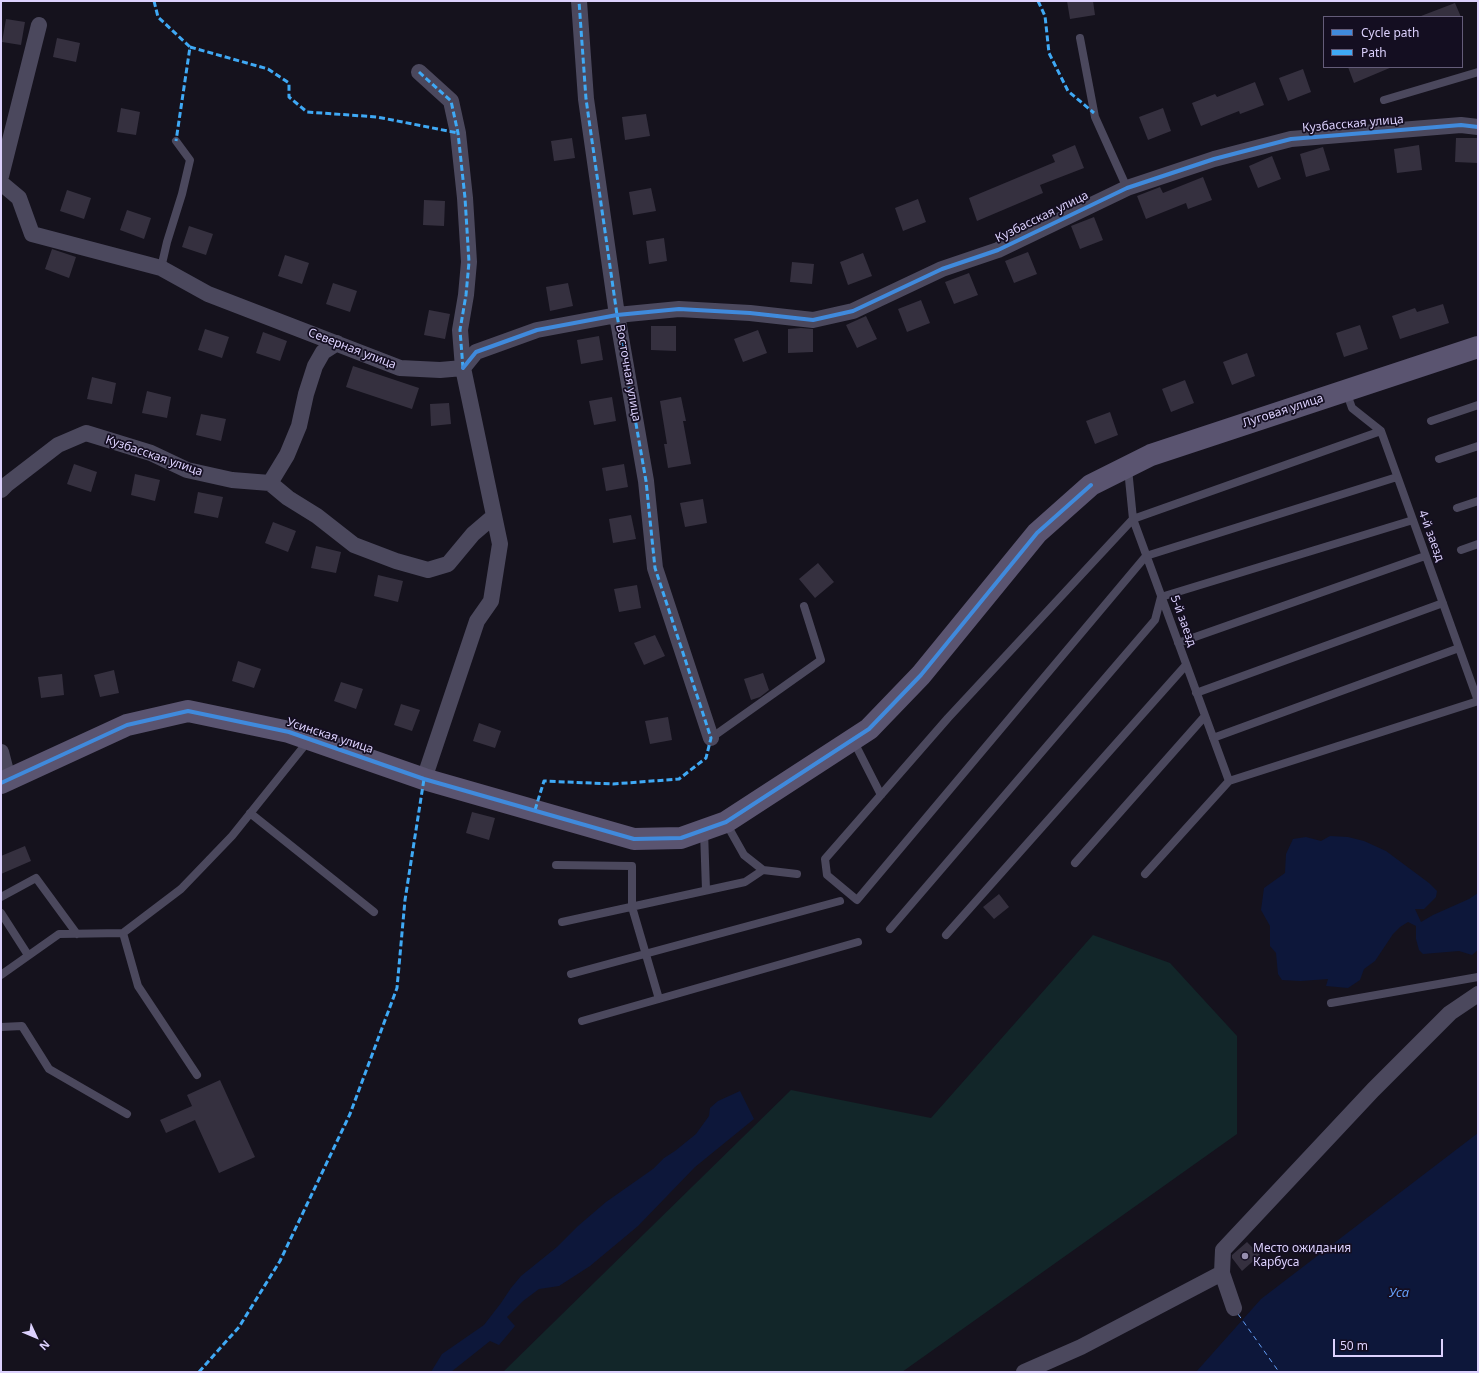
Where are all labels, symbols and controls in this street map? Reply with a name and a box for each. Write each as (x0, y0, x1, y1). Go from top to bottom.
legend (1323, 16, 1463, 68)
text: Cycle path (1361, 24, 1419, 41)
text: Path (1361, 44, 1387, 61)
street label: Кузбасская улица (1302, 112, 1404, 136)
street label: Кузбасская улица (993, 188, 1091, 246)
street label: Восточная улица (612, 323, 644, 423)
street label: Северная улица (306, 326, 398, 372)
street label: Луговая улица (1241, 391, 1325, 431)
street label: Кузбасская улица (104, 433, 204, 479)
street label: 4-й заезд (1415, 508, 1447, 564)
street label: 5-й заезд (1167, 593, 1199, 649)
street label: Усинская улица (285, 715, 375, 757)
place label: Место ожидания Карбуса (1253, 1242, 1351, 1270)
marker: Место ожидания Карбуса (1240, 1251, 1250, 1261)
water label: Уса (1389, 1285, 1409, 1301)
north arrow (16, 1317, 56, 1357)
scale bar (1335, 1331, 1445, 1357)
text: N (36, 1337, 54, 1354)
text: 50 m (1340, 1337, 1368, 1354)

